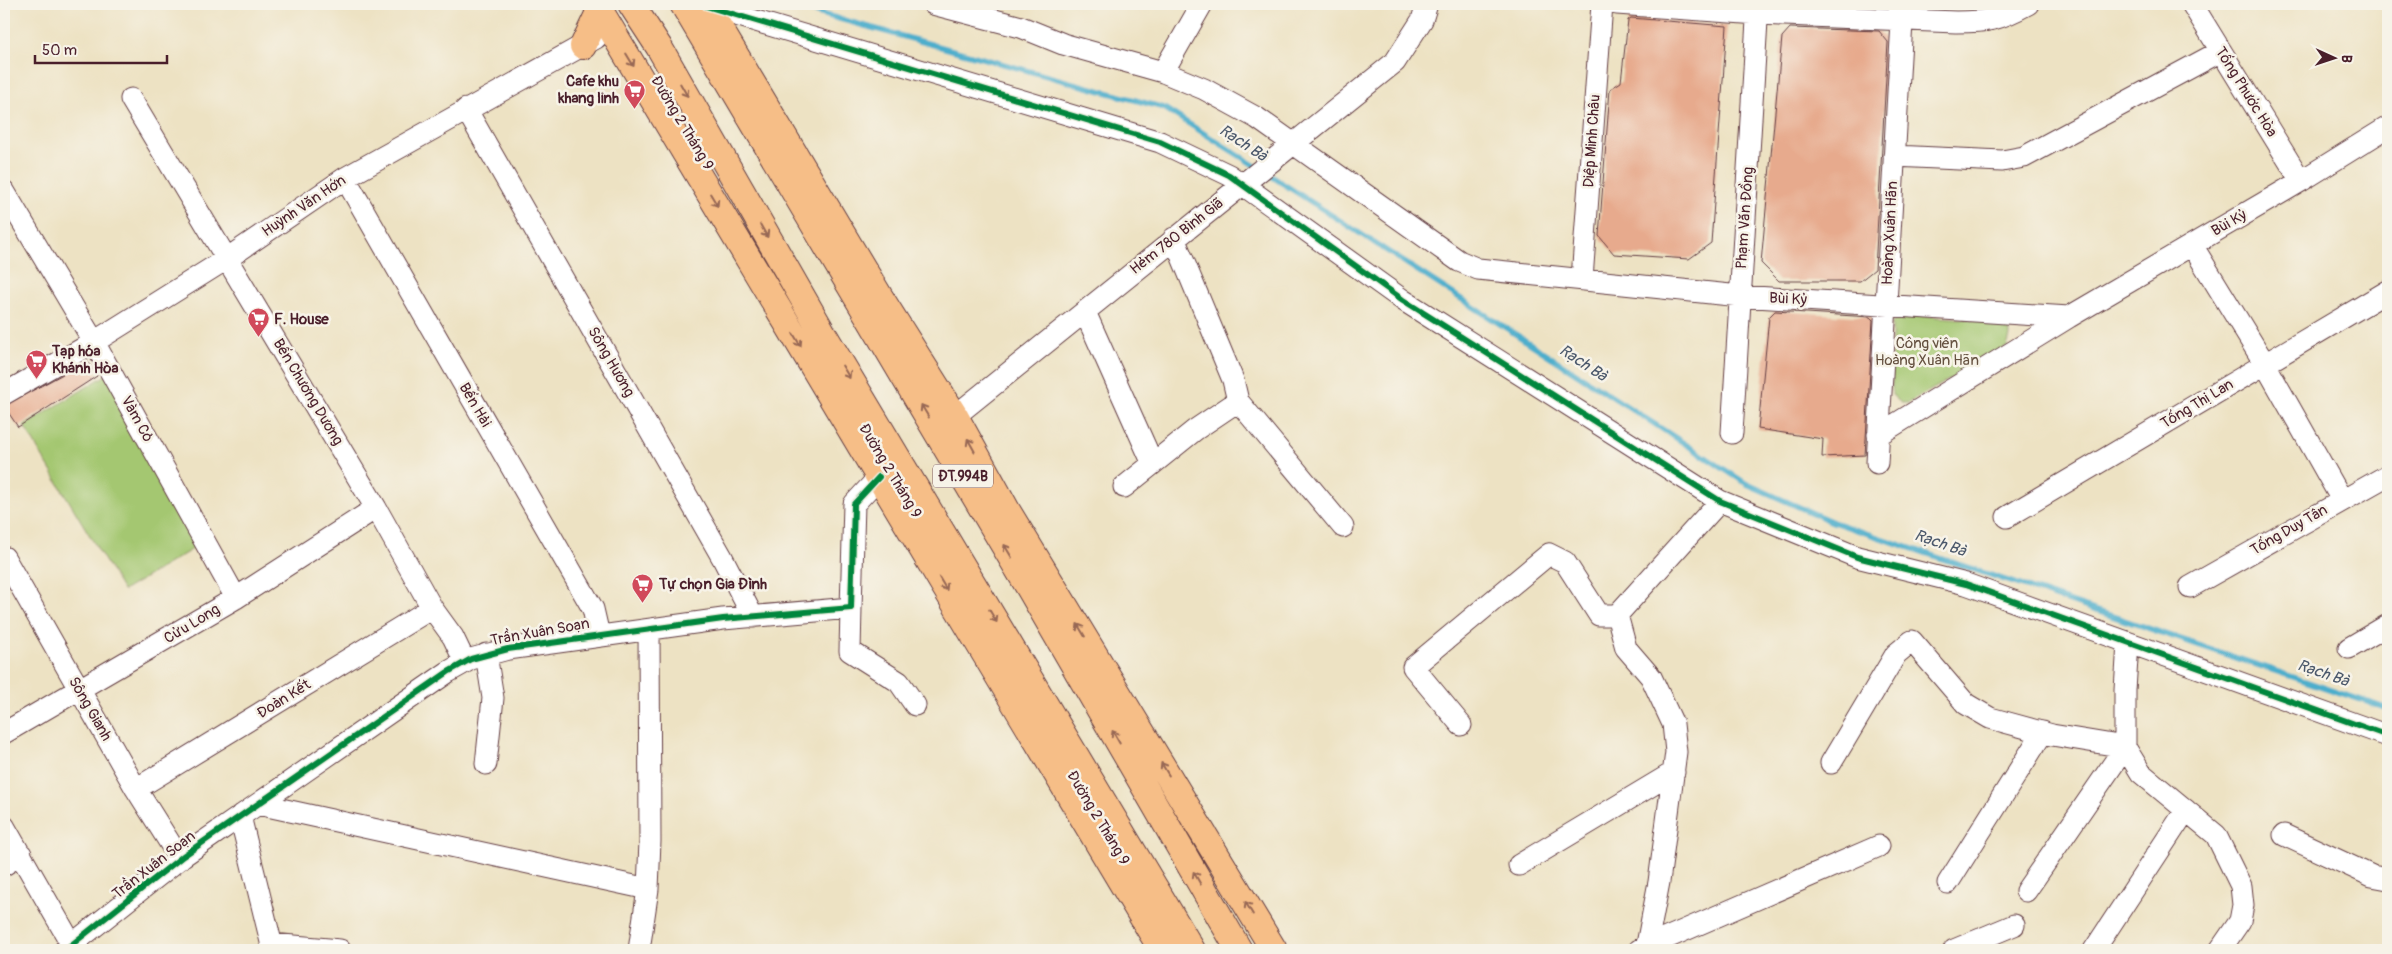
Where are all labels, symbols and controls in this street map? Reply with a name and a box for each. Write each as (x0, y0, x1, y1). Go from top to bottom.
scale bar (35, 32, 168, 64)
north arrow (2310, 32, 2360, 82)
text: 50 m (42, 41, 77, 60)
street label: Tống Phước Hòa (2211, 43, 2281, 141)
one-way arrow (626, 53, 636, 67)
text: B (2338, 54, 2355, 63)
place label: Cafe khu khang linh (557, 72, 619, 108)
street label: Đường 2 Tháng 9 (646, 72, 718, 174)
supermarket icon: Cafe khu khang linh (623, 78, 647, 109)
one-way arrow (679, 82, 689, 97)
street label: Diệp Minh Châu (1579, 94, 1605, 188)
water label: Rạch Bà (1215, 120, 1272, 167)
street label: Phạm Văn Đồng (1732, 166, 1758, 270)
street label: Huỳnh Văn Hớn (258, 171, 350, 241)
street label: Hoàng Xuân Hãn (1878, 180, 1902, 286)
one-way arrow (709, 192, 719, 207)
street label: Hẻm 780 Bình Giã (1126, 193, 1228, 279)
street label: Bùi Kỷ (2208, 205, 2251, 241)
one-way arrow (760, 224, 770, 238)
street label: Bùi Kỷ (1769, 289, 1808, 310)
supermarket icon: F. House (246, 307, 270, 338)
place label: F. House (274, 310, 329, 329)
street label: Sông Hương (583, 324, 639, 400)
one-way arrow (792, 332, 802, 346)
park label: Công viên Hoàng Xuân Hãn (1875, 334, 1979, 370)
street label: Bến Chương Dương (269, 335, 347, 449)
water label: Rạch Bà (1555, 340, 1612, 387)
place label: Tạp hóa Khánh Hòa (51, 342, 119, 378)
supermarket icon: Tạp hóa Khánh Hòa (24, 348, 48, 379)
one-way arrow (841, 364, 851, 378)
street label: Tống Thị Lan (2157, 375, 2237, 433)
street label: Bến Hải (455, 379, 495, 431)
street label: Vàm Cỏ (117, 393, 157, 445)
one-way arrow (919, 405, 929, 419)
street label: Đường 2 Tháng 9 (854, 420, 926, 522)
one-way arrow (966, 439, 976, 453)
road number: ĐT.994B (933, 464, 993, 488)
street label: Tống Duy Tân (2247, 500, 2331, 560)
water label: Rạch Bà (1912, 525, 1970, 562)
one-way arrow (1002, 545, 1012, 559)
supermarket icon: Tự chọn Gia Đình (631, 572, 655, 603)
place label: Tự chọn Gia Đình (658, 575, 767, 594)
one-way arrow (939, 577, 949, 591)
street label: Cửu Long (161, 600, 223, 648)
one-way arrow (988, 608, 998, 622)
street label: Trần Xuân Soạn (489, 613, 591, 650)
one-way arrow (1075, 624, 1085, 638)
water label: Rạch Bà (2295, 655, 2353, 692)
street label: Sông Gianh (64, 674, 116, 744)
street label: Đoàn Kết (254, 675, 315, 723)
one-way arrow (1110, 730, 1120, 745)
one-way arrow (1160, 763, 1170, 777)
street label: Đường 2 Tháng 9 (1062, 767, 1134, 869)
street label: Trần Xuân Soạn (108, 826, 199, 903)
one-way arrow (1192, 870, 1202, 885)
one-way arrow (1244, 902, 1254, 916)

